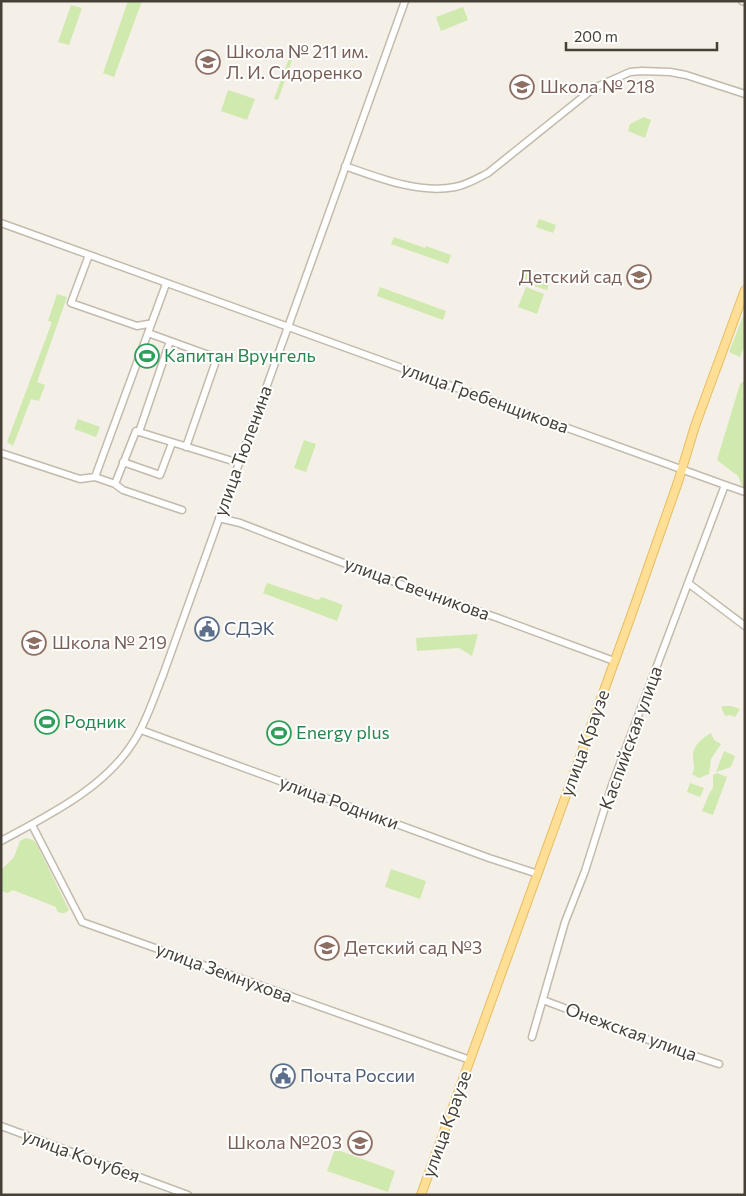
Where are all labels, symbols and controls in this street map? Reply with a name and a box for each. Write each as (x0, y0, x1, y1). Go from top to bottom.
scale bar (566, 20, 717, 52)
text: 200 m (574, 27, 618, 45)
place label: Школа № 211 им. Л. И. Сидоренко (226, 40, 369, 83)
school or university icon: Школа № 211 им. Л. И. Сидоренко (195, 49, 221, 75)
school or university icon: Школа № 218 (509, 74, 535, 100)
place label: Школа № 218 (540, 75, 655, 97)
school or university icon: Детский сад (626, 264, 652, 290)
place label: Детский сад (519, 265, 622, 287)
sports icon: Капитан Врунгель (134, 343, 160, 369)
place label: Капитан Врунгель (164, 344, 316, 366)
street label: улица Гребенщикова (399, 357, 572, 438)
street label: улица Тюленина (208, 382, 276, 519)
street label: улица Свечникова (342, 552, 493, 625)
public building icon: СДЭК (194, 616, 220, 642)
place label: СДЭК (224, 617, 275, 639)
school or university icon: Школа № 219 (21, 630, 47, 656)
place label: Школа № 219 (52, 631, 167, 653)
street label: Каспийская улица (594, 663, 666, 812)
street label: улица Краузе (555, 686, 614, 799)
sports icon: Родник (34, 709, 60, 735)
place label: Родник (64, 710, 127, 732)
sports icon: Energy plus (266, 720, 292, 746)
place label: Energy plus (296, 721, 390, 743)
street label: улица Родники (277, 770, 402, 834)
school or university icon: Детский сад №3 (314, 935, 340, 961)
place label: Детский сад №3 (344, 936, 482, 958)
street label: улица Земнухова (153, 937, 296, 1007)
street label: Онежская улица (563, 997, 700, 1065)
public building icon: Почта России (270, 1063, 296, 1089)
place label: Почта России (300, 1064, 415, 1086)
street label: улица Краузе (417, 1067, 476, 1180)
street label: улица Кочубея (19, 1124, 143, 1187)
school or university icon: Школа №203 (347, 1130, 373, 1156)
place label: Школа №203 (227, 1131, 342, 1153)

